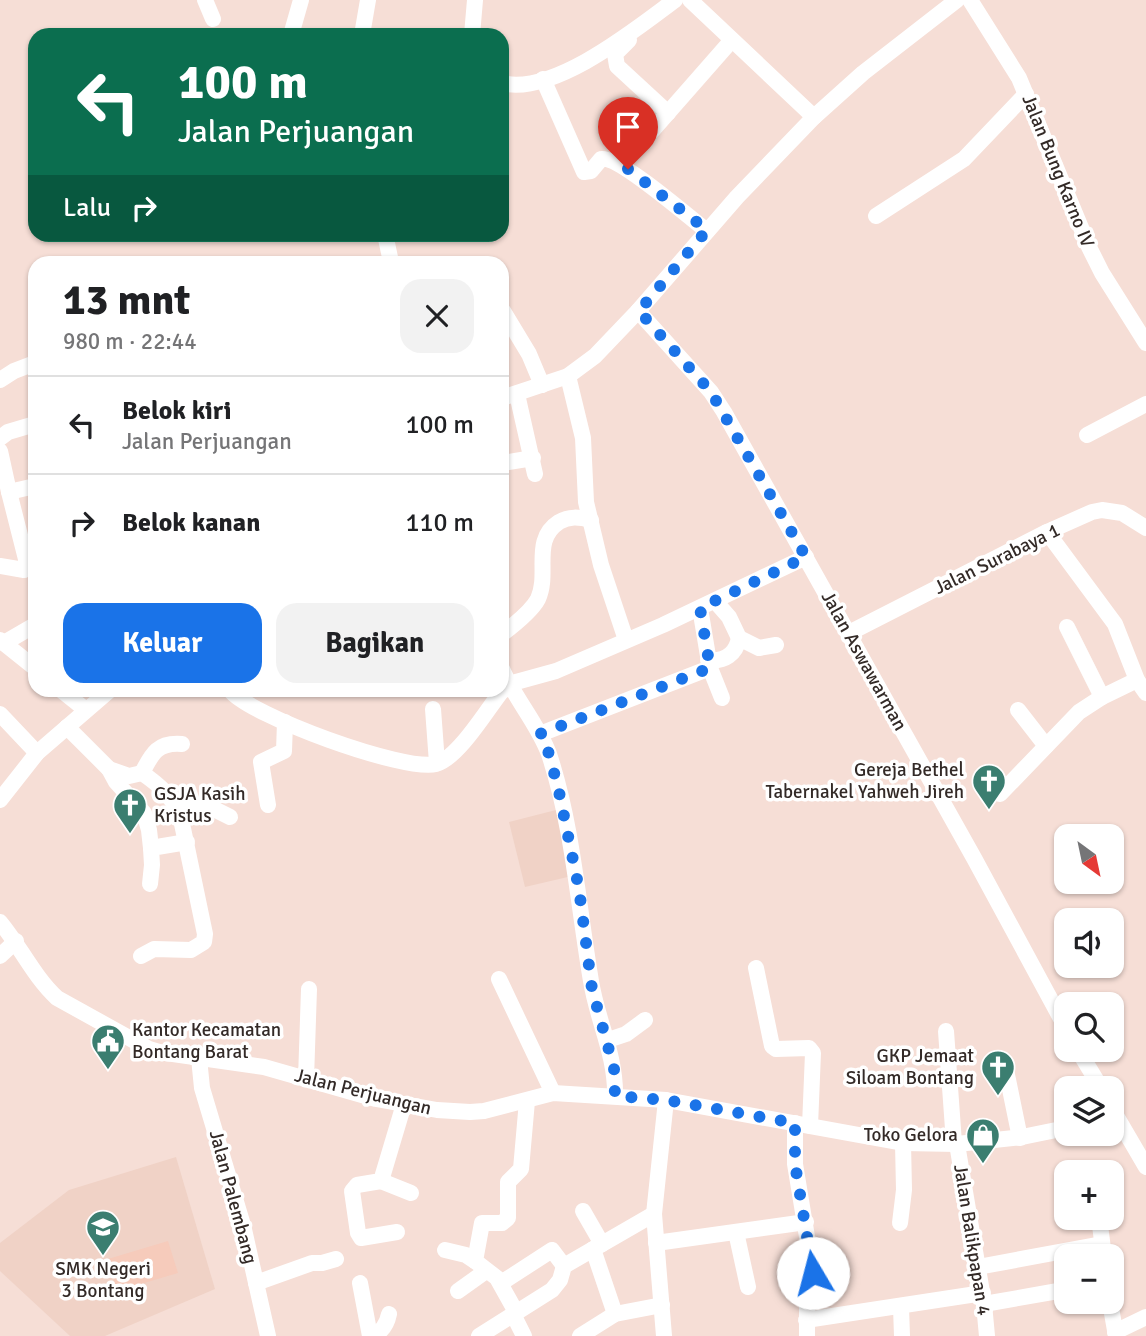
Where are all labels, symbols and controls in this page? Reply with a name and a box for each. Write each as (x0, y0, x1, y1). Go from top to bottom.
text: 100 m (178, 52, 308, 112)
icon: left (63, 56, 154, 147)
street label: Jalan Bung Karno IV (1016, 91, 1100, 251)
pin (598, 97, 658, 169)
icon: arrive (609, 108, 647, 146)
text: Jalan Perjuangan (178, 112, 414, 151)
icon: right (125, 189, 163, 227)
text: Lalu (63, 192, 111, 224)
text: 13 mnt (63, 275, 190, 326)
button: close (400, 279, 474, 353)
text: 980 m · 22:44 (63, 327, 197, 356)
text: Belok kiri (122, 395, 231, 427)
icon: left (63, 406, 101, 444)
text: 100 m (405, 409, 474, 441)
text: Jalan Perjuangan (122, 427, 292, 456)
icon: right (63, 504, 101, 542)
text: Belok kanan (122, 507, 260, 539)
text: 110 m (405, 507, 474, 539)
street label: Jalan Surabaya 1 (930, 518, 1064, 600)
street label: Jalan Aswawarman (816, 587, 912, 735)
button: Keluar (63, 603, 262, 683)
button: Bagikan (276, 603, 474, 683)
place label: Gereja Bethel Tabernakel Yahweh Jireh (765, 758, 964, 804)
church icon: Gereja Bethel Tabernakel Yahweh Jireh (970, 762, 1008, 811)
place label: GSJA Kasih Kristus (154, 782, 246, 828)
church icon: GSJA Kasih Kristus (111, 786, 149, 835)
north arrow (1054, 824, 1124, 894)
map controls (1054, 824, 1124, 1314)
button: sound (1054, 908, 1124, 978)
button: search (1054, 992, 1124, 1062)
place label: Kantor Kecamatan Bontang Barat (132, 1018, 281, 1064)
public building icon: Kantor Kecamatan Bontang Barat (89, 1022, 127, 1071)
place label: GKP Jemaat Siloam Bontang (846, 1044, 974, 1090)
church icon: GKP Jemaat Siloam Bontang (979, 1048, 1017, 1097)
street label: Jalan Perjuangan (292, 1063, 434, 1121)
button: layers (1054, 1076, 1124, 1146)
shop icon: Toko Gelora (964, 1116, 1002, 1165)
place label: Toko Gelora (864, 1123, 958, 1147)
street label: Jalan Palembang (204, 1127, 262, 1267)
button: + (1054, 1160, 1124, 1230)
street label: Jalan Balikpapan 4 (948, 1163, 996, 1317)
school or university icon: SMK Negeri 3 Bontang (84, 1208, 122, 1257)
position arrow (776, 1236, 850, 1310)
button: − (1054, 1244, 1124, 1314)
place label: SMK Negeri 3 Bontang (55, 1257, 151, 1303)

